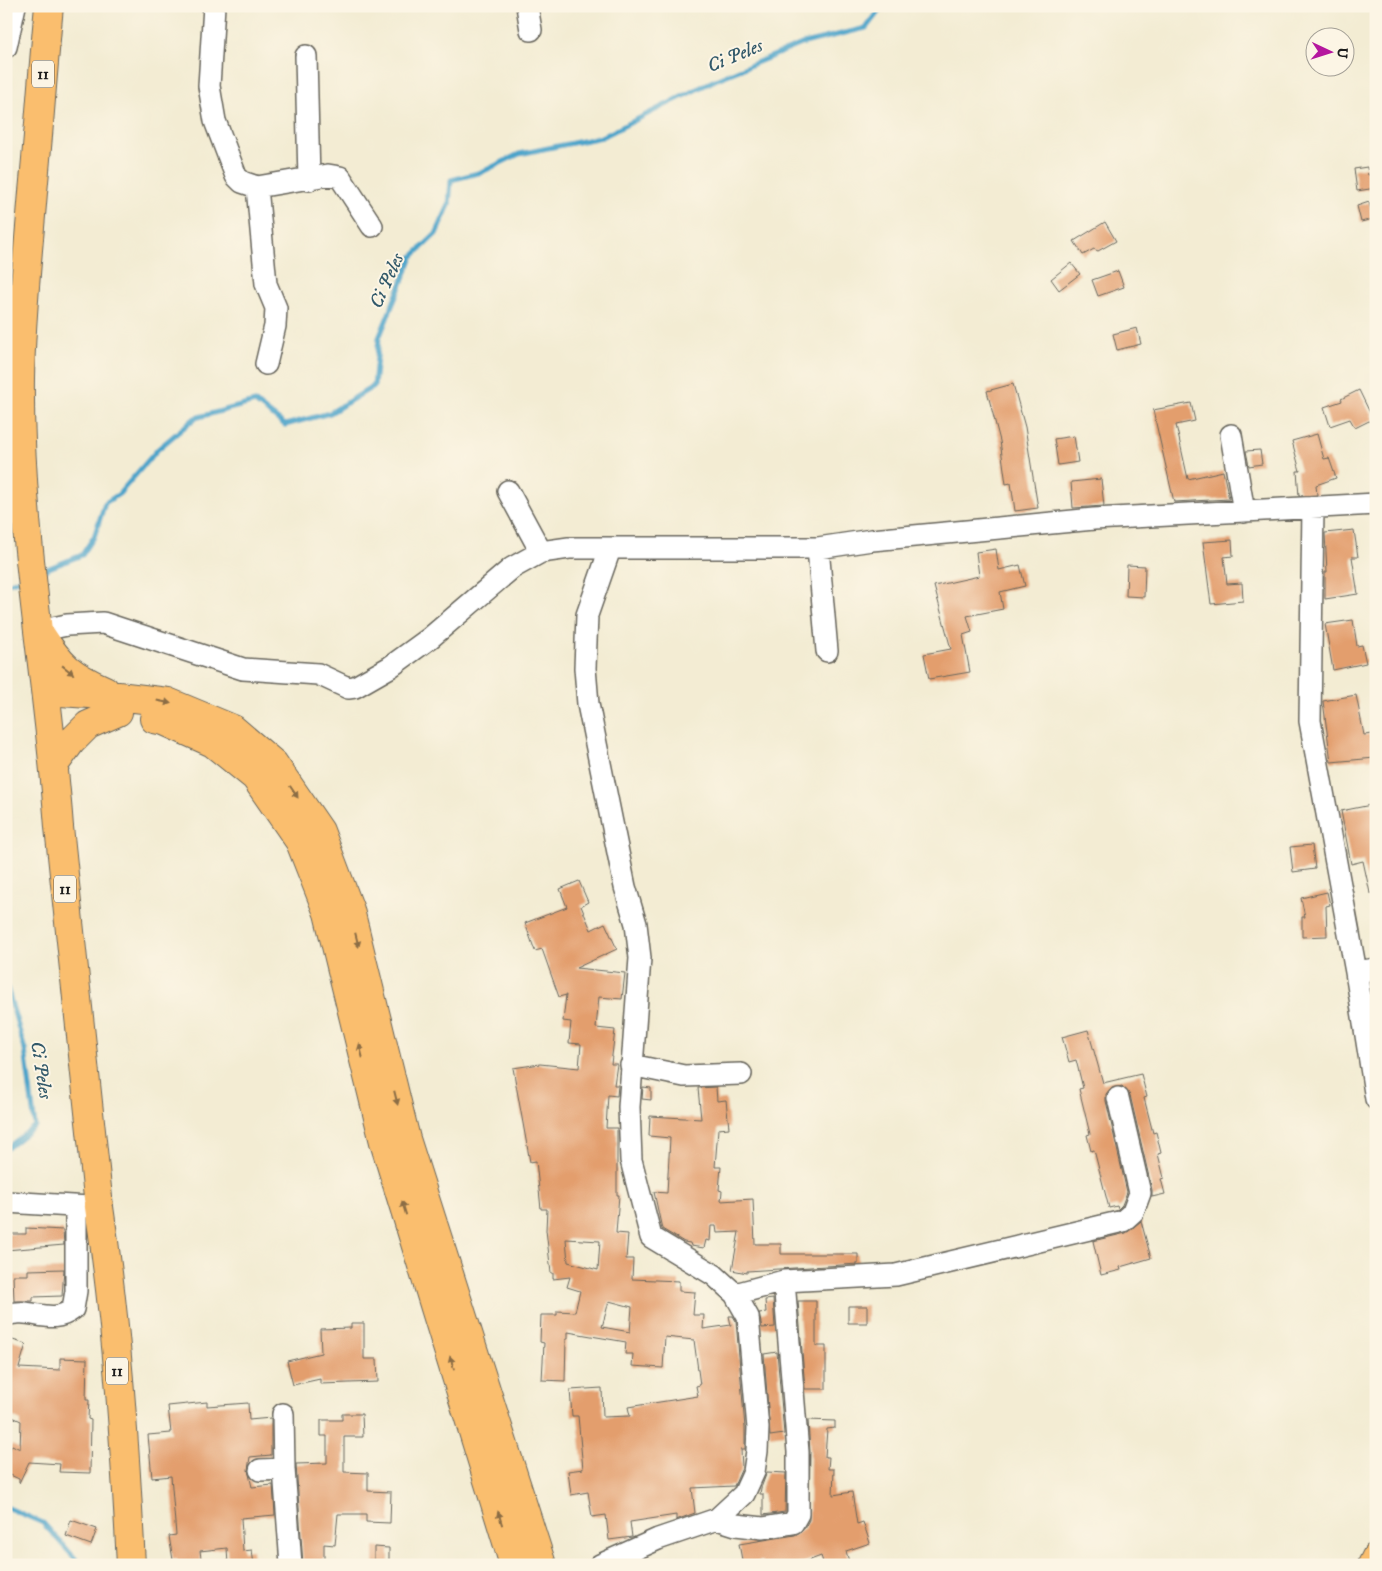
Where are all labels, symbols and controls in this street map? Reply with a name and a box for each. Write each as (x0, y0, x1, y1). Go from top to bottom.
north arrow (1304, 28, 1354, 78)
water label: Ci Peles (704, 34, 767, 78)
text: U (1333, 47, 1351, 59)
road number: 11 (32, 61, 54, 88)
water label: Ci Peles (365, 249, 410, 312)
one-way arrow (61, 664, 74, 675)
one-way arrow (156, 699, 172, 707)
one-way arrow (289, 785, 298, 799)
road number: 11 (54, 876, 76, 902)
one-way arrow (353, 932, 361, 947)
water label: Ci Peles (25, 1039, 57, 1102)
one-way arrow (357, 1043, 365, 1058)
one-way arrow (392, 1090, 400, 1105)
one-way arrow (400, 1200, 407, 1215)
one-way arrow (448, 1355, 456, 1370)
road number: 11 (106, 1358, 128, 1384)
one-way arrow (495, 1511, 503, 1526)

